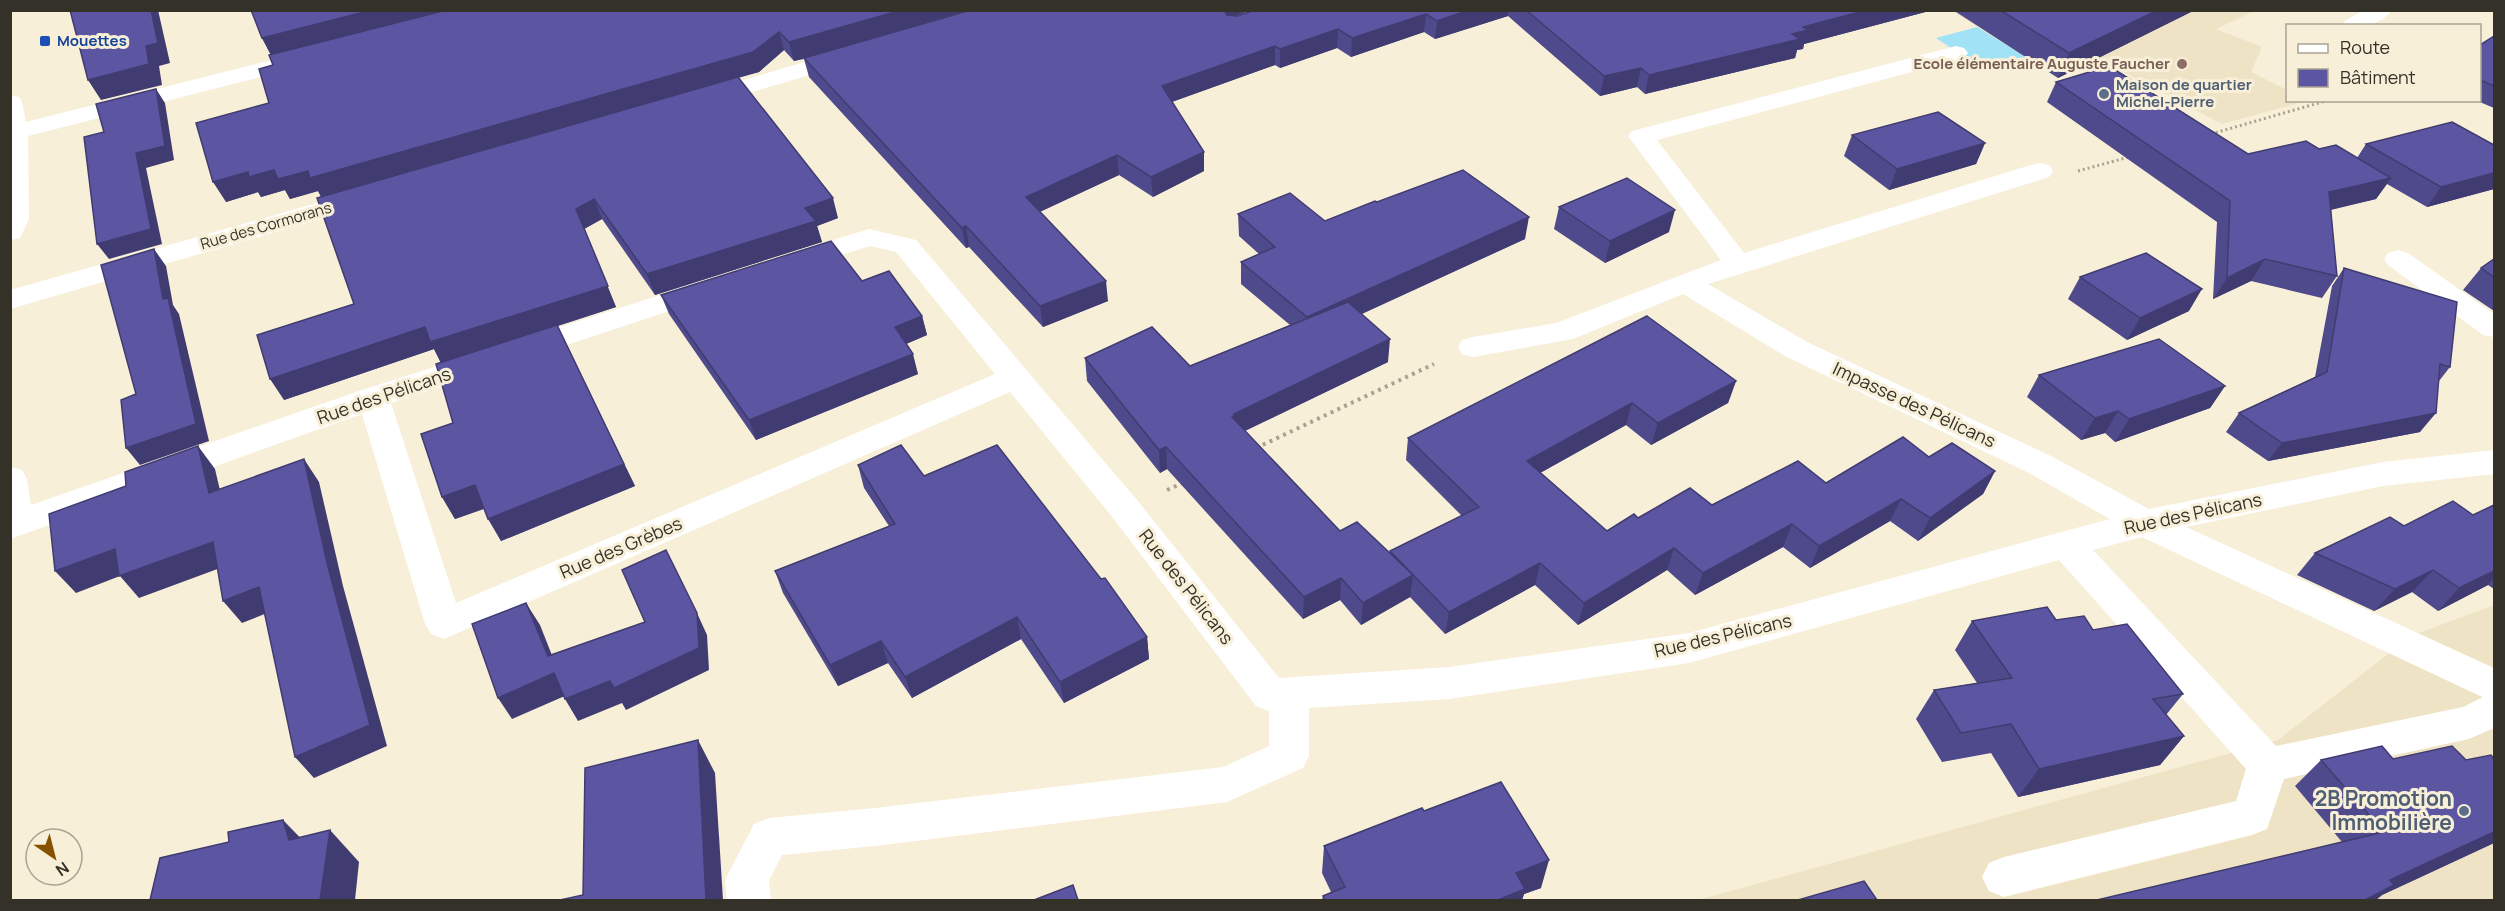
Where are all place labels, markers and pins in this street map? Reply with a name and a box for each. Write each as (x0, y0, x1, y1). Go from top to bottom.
place label: Mouettes (57, 30, 127, 51)
marker: Mouettes (38, 34, 52, 48)
place label: Ecole élémentaire Auguste Faucher (1914, 53, 2170, 74)
marker: Ecole élémentaire Auguste Faucher (2175, 57, 2189, 71)
place label: Maison de quartier Michel-Pierre (2116, 74, 2252, 112)
marker: Maison de quartier Michel-Pierre (2097, 87, 2111, 101)
place label: 2B Promotion Immobilière (2315, 784, 2452, 836)
marker: 2B Promotion Immobilière (2457, 804, 2471, 818)

